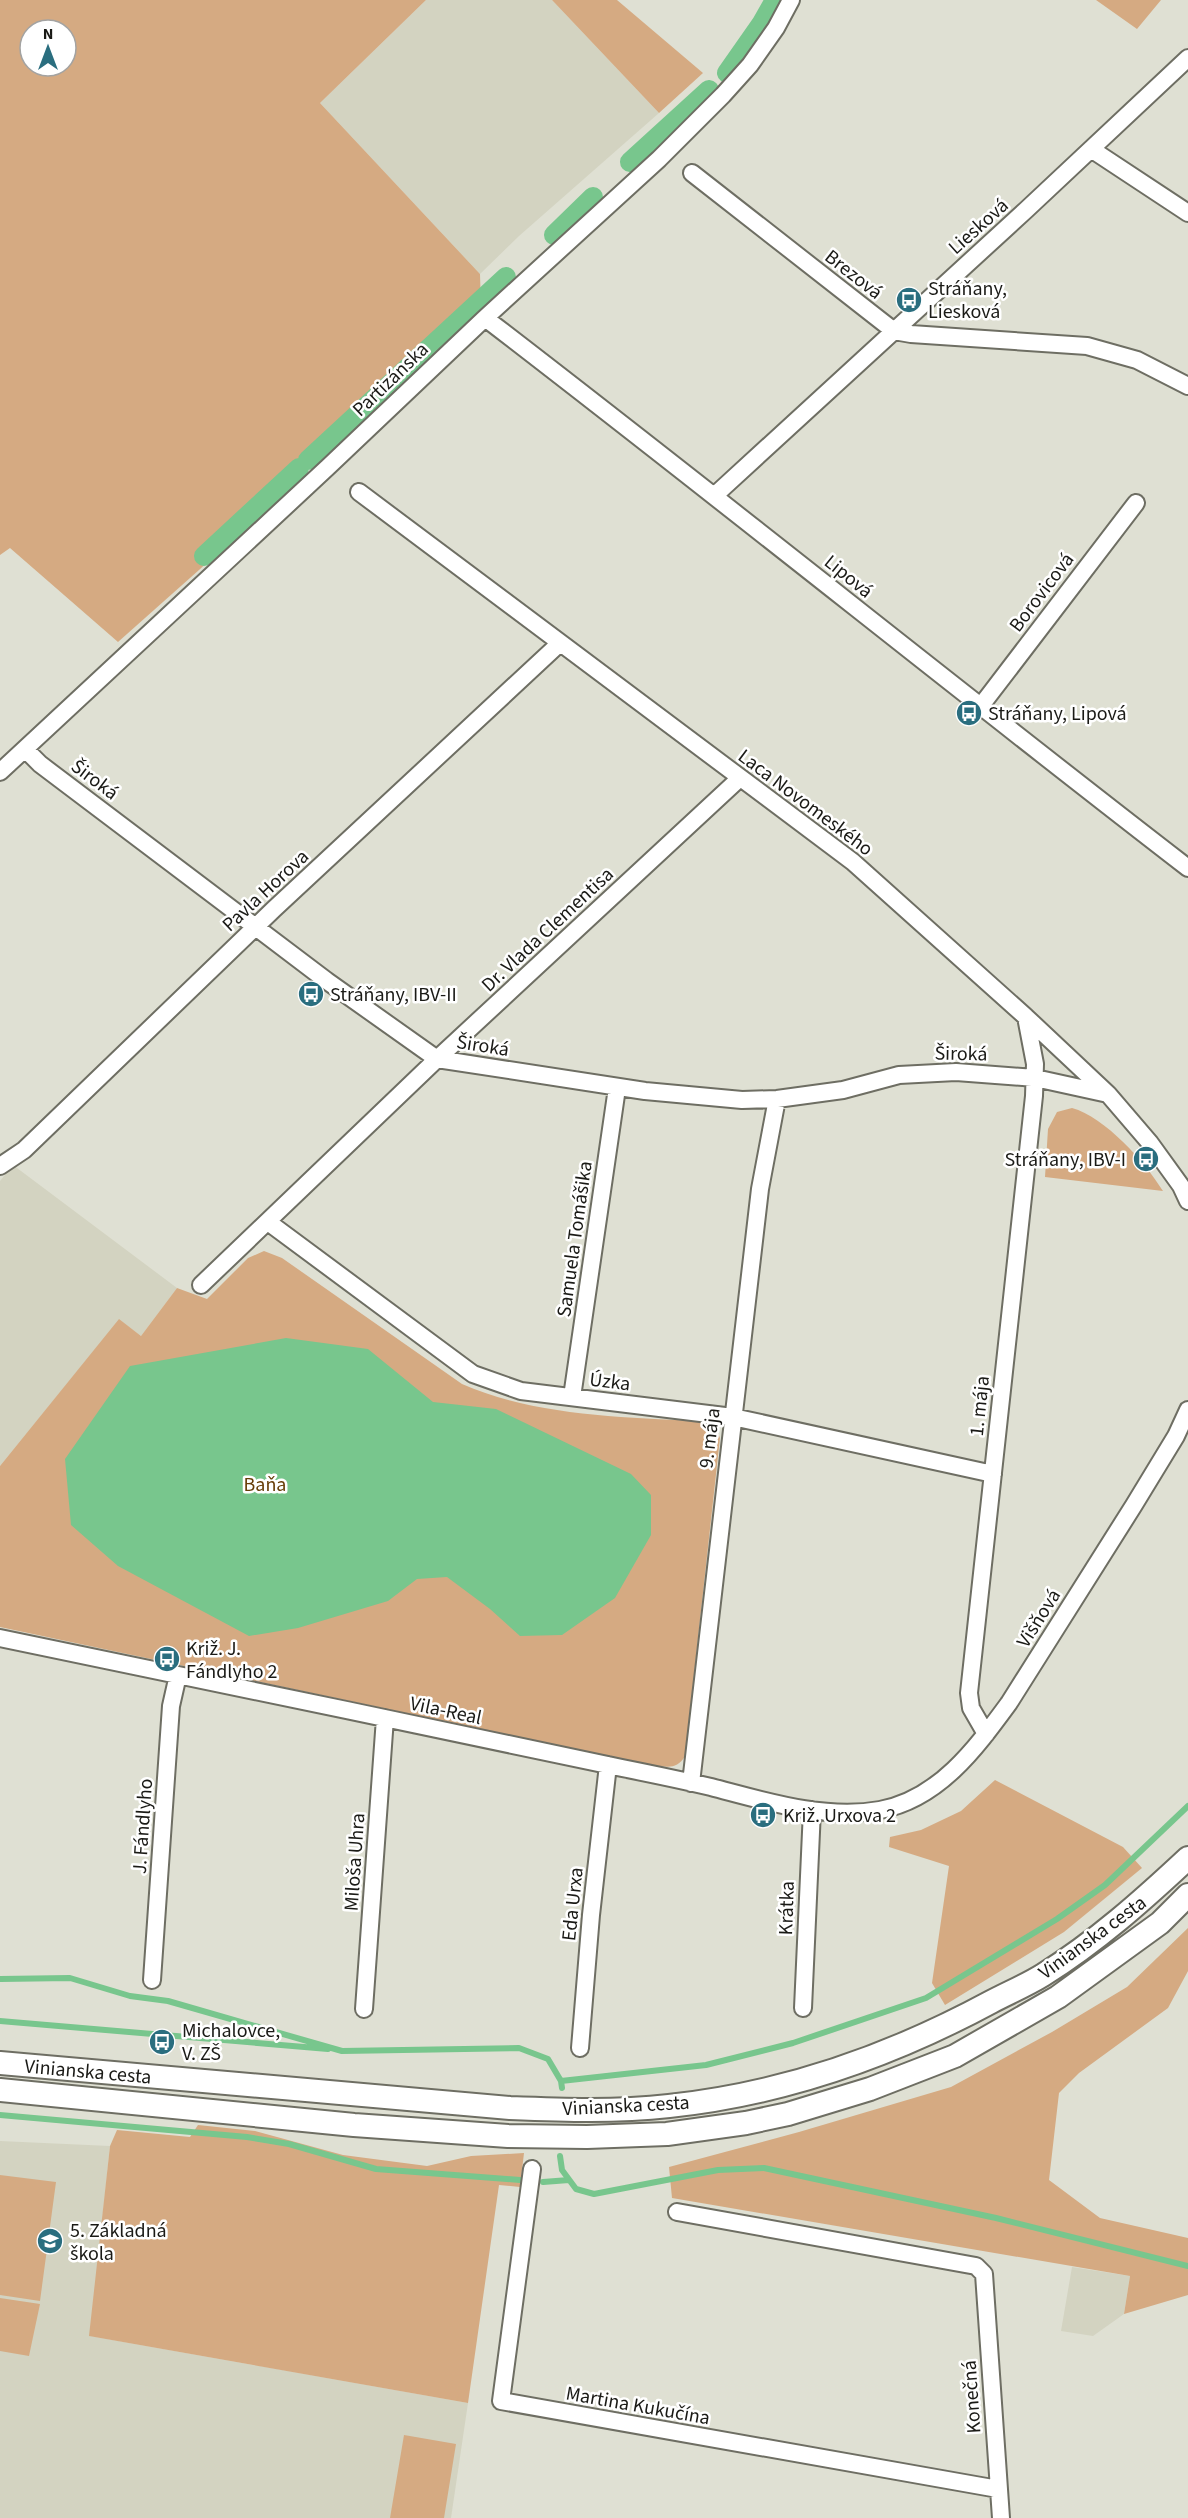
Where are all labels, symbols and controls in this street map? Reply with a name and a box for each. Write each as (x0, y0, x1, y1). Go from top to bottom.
north arrow (18, 18, 78, 78)
text: N (43, 23, 53, 45)
street label: Liesková (942, 192, 1015, 261)
street label: Brezová (819, 243, 888, 306)
place label: Stráňany, Liesková (928, 275, 1007, 326)
bus stop icon: Stráňany, Liesková (894, 285, 924, 315)
street label: Partizánska (346, 336, 435, 423)
street label: Borovicová (1003, 547, 1081, 638)
street label: Lipová (818, 548, 879, 605)
bus stop icon: Stráňany, Lipová (954, 698, 984, 728)
place label: Stráňany, Lipová (988, 700, 1127, 728)
street label: Laca Novomeského (732, 743, 879, 863)
street label: Široká (65, 753, 124, 807)
street label: Pavla Horova (216, 843, 315, 938)
street label: Dr. Vlada Clementisa (475, 861, 620, 999)
bus stop icon: Stráňany, IBV-II (296, 979, 326, 1009)
place label: Stráňany, IBV-II (330, 981, 457, 1009)
street label: Široká (454, 1028, 511, 1064)
street label: Široká (934, 1040, 988, 1068)
bus stop icon: Stráňany, IBV-I (1131, 1144, 1161, 1174)
place label: Stráňany, IBV-I (1005, 1146, 1126, 1174)
street label: Samuela Tomášika (550, 1159, 600, 1319)
street label: Úzka (588, 1366, 632, 1398)
street label: 1. mája (963, 1375, 997, 1438)
street label: 9. mája (692, 1406, 728, 1470)
park label: Baňa (244, 1471, 286, 1499)
street label: Višňová (1010, 1584, 1068, 1653)
place label: Križ. J. Fándlyho 2 (186, 1635, 277, 1686)
bus stop icon: Križ. J. Fándlyho 2 (152, 1644, 182, 1674)
street label: Vila-Real (407, 1690, 484, 1732)
street label: J. Fándlyho (126, 1777, 160, 1875)
bus stop icon: Križ. Urxova 2 (748, 1800, 778, 1830)
place label: Križ. Urxova 2 (783, 1802, 896, 1830)
street label: Miloša Uhra (338, 1812, 372, 1912)
street label: Eda Urxa (555, 1866, 591, 1942)
street label: Krátka (772, 1880, 802, 1936)
street label: Vinianska cesta (1033, 1889, 1152, 1987)
place label: Michalovce, V. ZŠ (182, 2017, 280, 2068)
bus stop icon: Michalovce, V. ZŠ (147, 2027, 177, 2057)
street label: Vinianska cesta (23, 2053, 153, 2091)
street label: Vinianska cesta (562, 2089, 690, 2123)
place label: 5. Základná škola (70, 2217, 167, 2268)
school or university icon: 5. Základná škola (35, 2226, 65, 2256)
street label: Konečná (955, 2359, 989, 2434)
street label: Martina Kukučína (563, 2380, 712, 2432)

